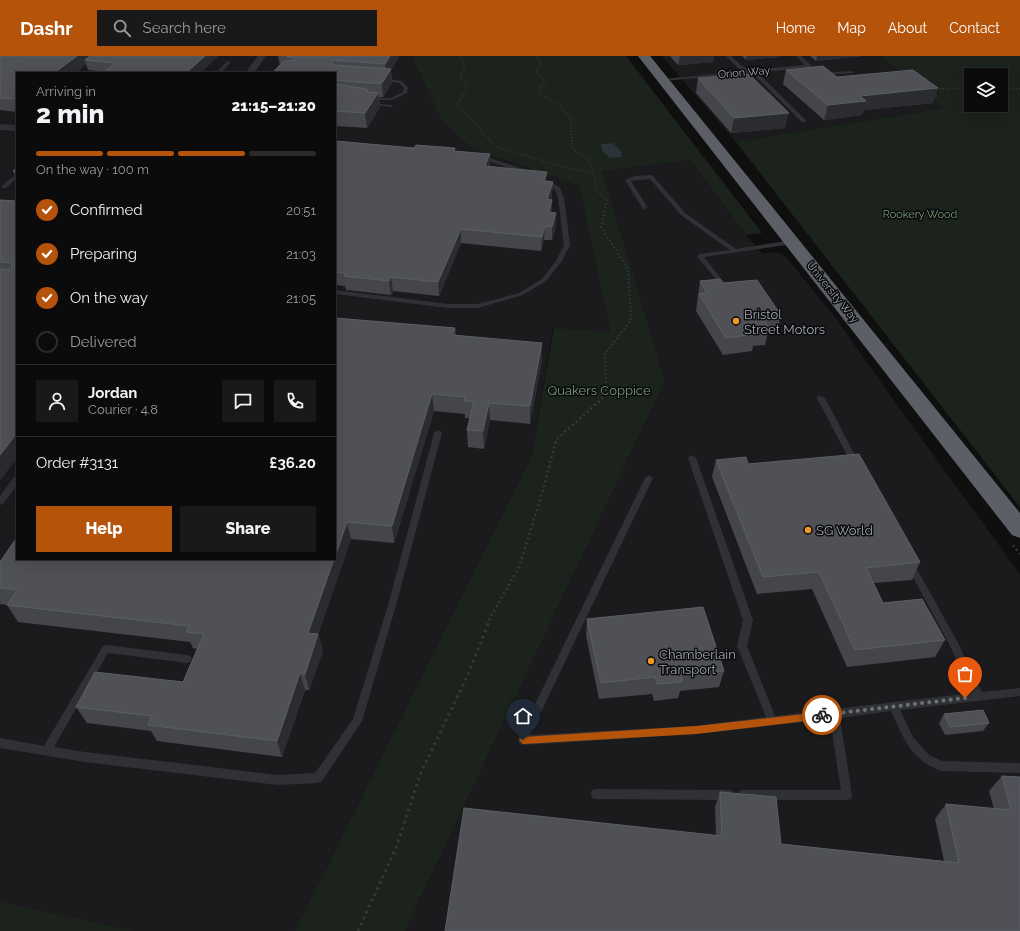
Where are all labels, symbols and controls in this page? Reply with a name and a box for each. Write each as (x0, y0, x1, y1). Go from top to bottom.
search box (97, 10, 377, 46)
text: Dashr (20, 17, 73, 39)
icon: search (111, 17, 133, 39)
text: Search here (143, 19, 226, 37)
text: Home (776, 20, 815, 36)
text: Map (837, 20, 866, 36)
text: About (888, 20, 927, 36)
text: Contact (949, 20, 1000, 36)
street label: Orion Way (717, 64, 771, 81)
map controls (964, 68, 1008, 112)
button: layers (964, 68, 1008, 112)
text: Arriving in (36, 84, 96, 99)
text: 21:15–21:20 (232, 97, 316, 115)
text: 2 min (36, 99, 104, 129)
text: On the way · 100 m (36, 162, 149, 177)
icon: check (36, 199, 58, 221)
text: Confirmed (70, 201, 143, 219)
text: 20:51 (286, 203, 316, 218)
park label: Rookery Wood (883, 208, 958, 221)
icon: check (36, 243, 58, 265)
text: Preparing (70, 245, 137, 263)
text: 21:03 (286, 247, 316, 262)
street label: University Way (804, 259, 861, 326)
icon: check (36, 287, 58, 309)
text: On the way (70, 289, 148, 307)
text: 21:05 (286, 291, 316, 306)
place label: Bristol Street Motors (744, 307, 825, 337)
marker: Bristol Street Motors (731, 316, 741, 326)
text: Delivered (70, 333, 137, 351)
button: person (36, 380, 78, 422)
button: chat (222, 380, 264, 422)
button: phone (274, 380, 316, 422)
park label: Quakers Coppice (547, 383, 651, 398)
text: Jordan (88, 384, 137, 402)
text: Courier · 4.8 (88, 402, 158, 417)
text: Order #3131 (36, 454, 118, 472)
text: £36.20 (269, 454, 316, 472)
button: Help (36, 506, 172, 552)
button: Share (180, 506, 316, 552)
place label: SG World (816, 523, 873, 538)
marker: SG World (803, 525, 813, 535)
place label: Chamberlain Transport (659, 647, 736, 677)
marker: Chamberlain Transport (646, 656, 656, 666)
pin (948, 657, 982, 698)
icon: bag (954, 663, 976, 685)
courier (802, 695, 842, 735)
pin (506, 699, 540, 740)
icon: bike (811, 704, 833, 726)
icon: home (512, 705, 534, 727)

